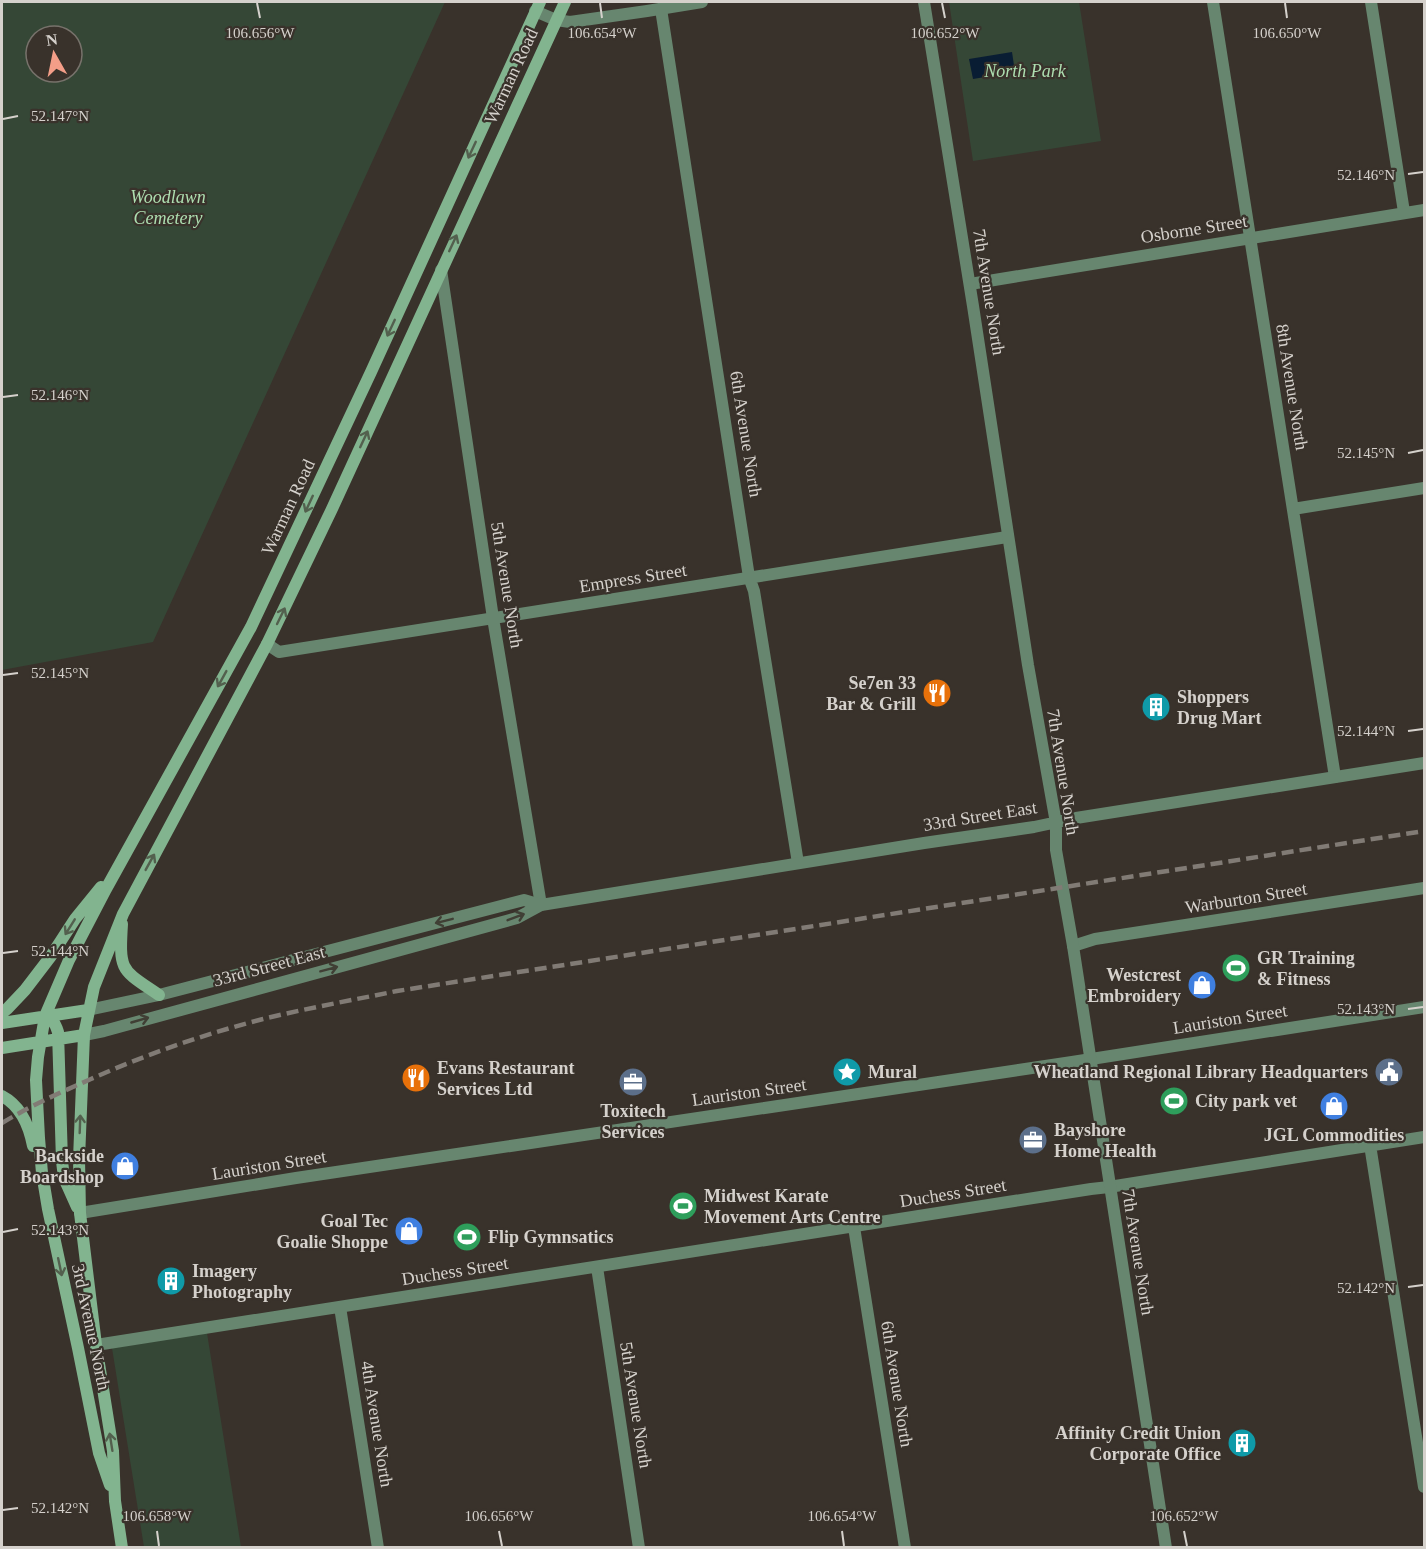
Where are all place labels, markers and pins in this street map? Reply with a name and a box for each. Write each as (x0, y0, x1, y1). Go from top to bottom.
place label: Se7en 33 Bar & Grill (826, 673, 916, 714)
restaurant icon: Se7en 33 Bar & Grill (921, 677, 953, 709)
place label: Shoppers Drug Mart (1177, 687, 1261, 728)
building icon: Shoppers Drug Mart (1140, 691, 1172, 723)
place label: GR Training & Fitness (1257, 948, 1355, 989)
sports icon: GR Training & Fitness (1220, 952, 1252, 984)
place label: Westcrest Embroidery (1087, 965, 1181, 1006)
shop icon: Westcrest Embroidery (1186, 969, 1218, 1001)
place icon: Mural (831, 1056, 863, 1088)
public building icon: Wheatland Regional Library Headquarters (1373, 1056, 1405, 1088)
place label: Evans Restaurant Services Ltd (437, 1058, 575, 1099)
restaurant icon: Evans Restaurant Services Ltd (400, 1062, 432, 1094)
place label: Mural (868, 1062, 917, 1082)
place label: Wheatland Regional Library Headquarters (1033, 1062, 1368, 1082)
office icon: Toxitech Services (617, 1066, 649, 1098)
sports icon: City park vet (1158, 1085, 1190, 1117)
shop icon: JGL Commodities (1318, 1090, 1350, 1122)
place label: City park vet (1195, 1091, 1297, 1111)
place label: Toxitech Services (600, 1101, 666, 1142)
place label: Bayshore Home Health (1054, 1120, 1156, 1161)
office icon: Bayshore Home Health (1017, 1124, 1049, 1156)
place label: JGL Commodities (1264, 1125, 1404, 1145)
place label: Backside Boardshop (20, 1146, 104, 1187)
shop icon: Backside Boardshop (109, 1150, 141, 1182)
place label: Midwest Karate Movement Arts Centre (704, 1186, 881, 1227)
sports icon: Midwest Karate Movement Arts Centre (667, 1190, 699, 1222)
place label: Goal Tec Goalie Shoppe (276, 1211, 388, 1252)
shop icon: Goal Tec Goalie Shoppe (393, 1215, 425, 1247)
sports icon: Flip Gymnsatics (451, 1221, 483, 1253)
place label: Flip Gymnsatics (488, 1227, 614, 1247)
place label: Imagery Photography (192, 1261, 292, 1302)
building icon: Imagery Photography (155, 1265, 187, 1297)
place label: Affinity Credit Union Corporate Office (1055, 1423, 1221, 1464)
building icon: Affinity Credit Union Corporate Office (1226, 1427, 1258, 1459)

